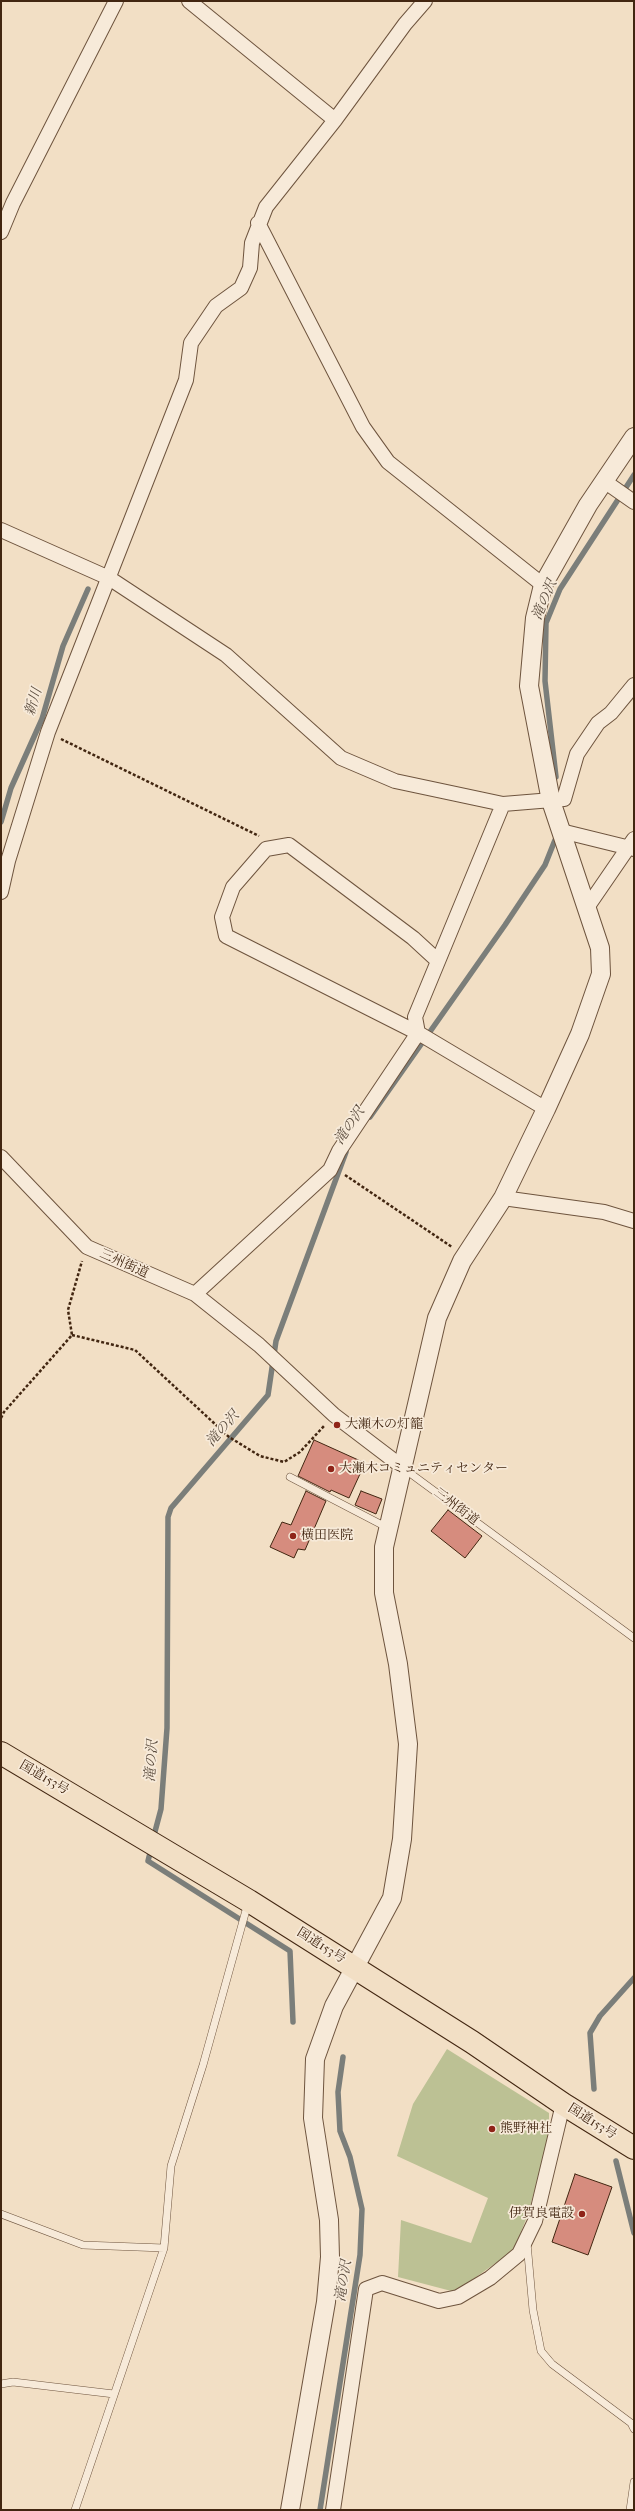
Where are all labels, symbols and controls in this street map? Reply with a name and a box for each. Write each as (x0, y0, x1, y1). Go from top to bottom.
water label: 滝の沢 (529, 577, 561, 623)
water label: 新川 (22, 686, 46, 718)
water label: 滝の沢 (331, 1104, 369, 1148)
street label: 三州街道 (97, 1246, 151, 1282)
water label: 滝の沢 (203, 1408, 243, 1450)
place label: 大瀬木の灯籠 (345, 1417, 423, 1433)
marker: 大瀬木の灯籠 (332, 1420, 342, 1430)
place label: 大瀬木コミュニティセンター (339, 1461, 508, 1477)
marker: 大瀬木コミュニティセンター (326, 1464, 336, 1474)
street label: 三州街道 (431, 1485, 481, 1529)
place label: 横田医院 (301, 1528, 353, 1544)
marker: 横田医院 (288, 1531, 298, 1541)
water label: 滝の沢 (142, 1739, 162, 1783)
street label: 国道153号 (16, 1758, 72, 1798)
street label: 国道153号 (294, 1925, 348, 1967)
street label: 国道153号 (565, 2101, 619, 2143)
place label: 熊野神社 (500, 2121, 552, 2137)
marker: 熊野神社 (487, 2124, 497, 2134)
place label: 伊賀良電設 (509, 2206, 574, 2222)
marker: 伊賀良電設 (577, 2209, 587, 2219)
water label: 滝の沢 (332, 2259, 356, 2303)

